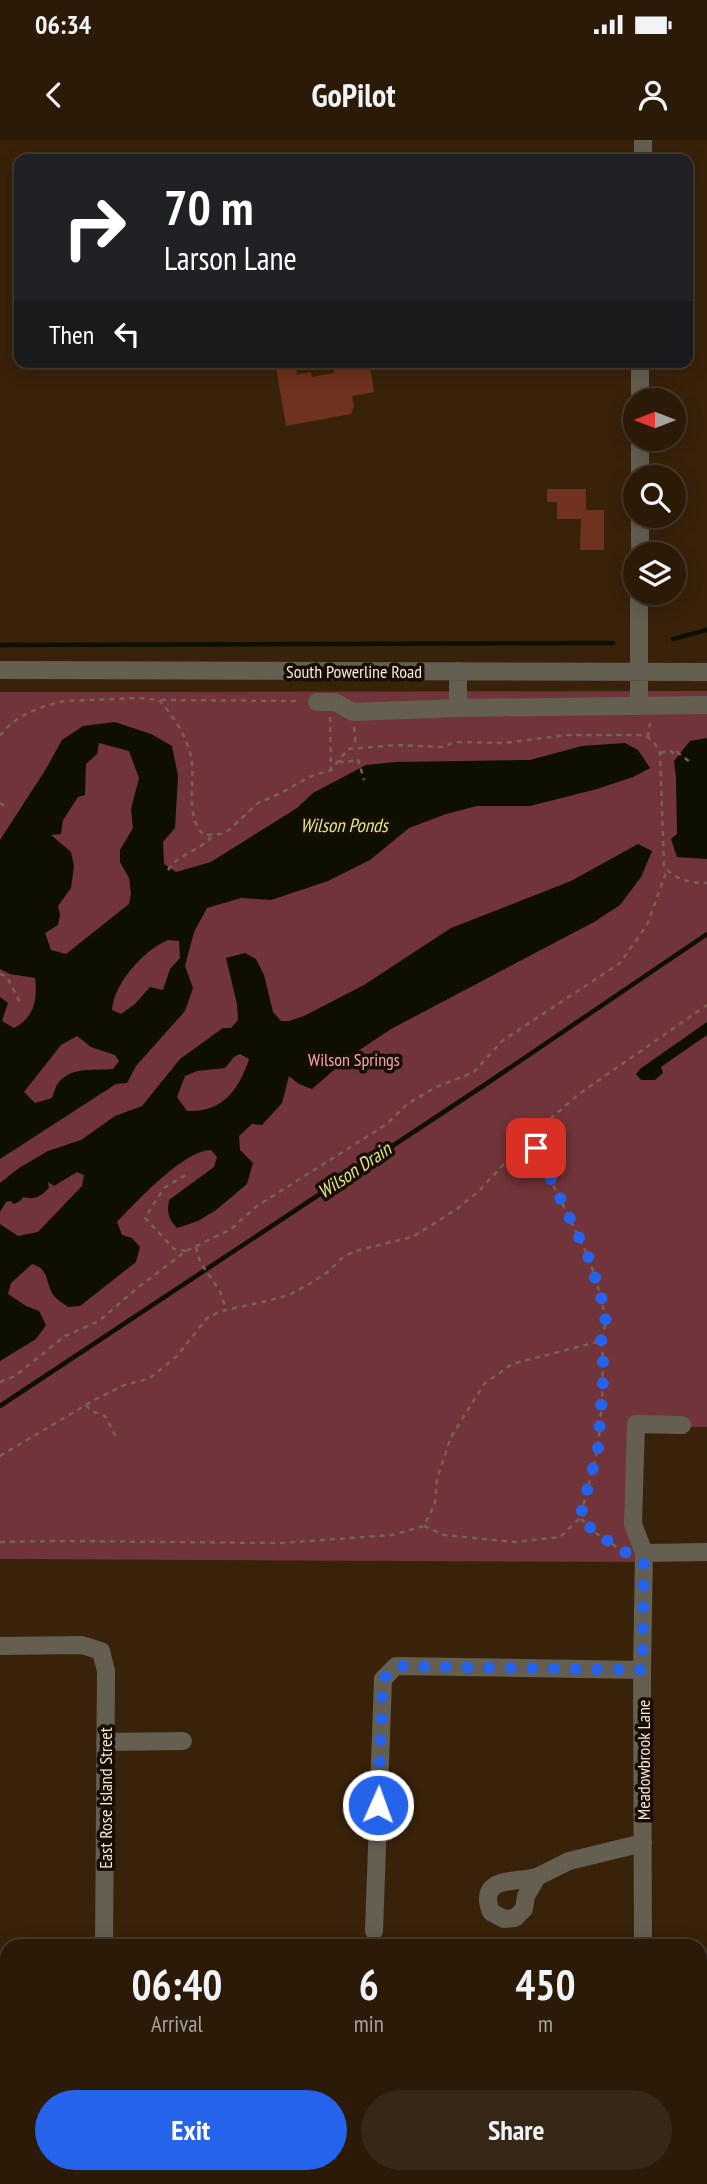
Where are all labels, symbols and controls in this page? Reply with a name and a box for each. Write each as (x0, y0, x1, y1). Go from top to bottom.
text: 06:34 (35, 8, 91, 41)
text: GoPilot (311, 74, 396, 116)
icon: back (35, 76, 73, 114)
icon: person (634, 76, 672, 114)
text: 70 m (164, 175, 253, 239)
icon: right (49, 182, 140, 273)
text: Larson Lane (164, 237, 297, 279)
icon: left (108, 315, 146, 353)
text: Then (49, 318, 94, 351)
north arrow (623, 388, 686, 452)
map controls (623, 388, 686, 605)
button: search (623, 465, 686, 528)
button: layers (623, 542, 686, 605)
street label: South Powerline Road (286, 660, 422, 683)
water label: Wilson Ponds (300, 813, 389, 837)
park label: Wilson Springs (308, 1048, 400, 1071)
pin (506, 1118, 566, 1178)
icon: arrive (517, 1129, 555, 1167)
water label: Wilson Drain (313, 1136, 397, 1203)
street label: Meadowbrook Lane (632, 1700, 655, 1820)
street label: East Rose Island Street (94, 1727, 117, 1869)
position arrow (341, 1768, 415, 1842)
text: 06:40 (131, 1957, 222, 2012)
text: 6 (359, 1957, 379, 2012)
text: 450 (515, 1957, 576, 2012)
text: Arrival (151, 2009, 203, 2038)
text: min (354, 2009, 384, 2038)
text: m (538, 2009, 553, 2038)
button: Exit (35, 2090, 347, 2170)
button: Share (361, 2090, 672, 2170)

